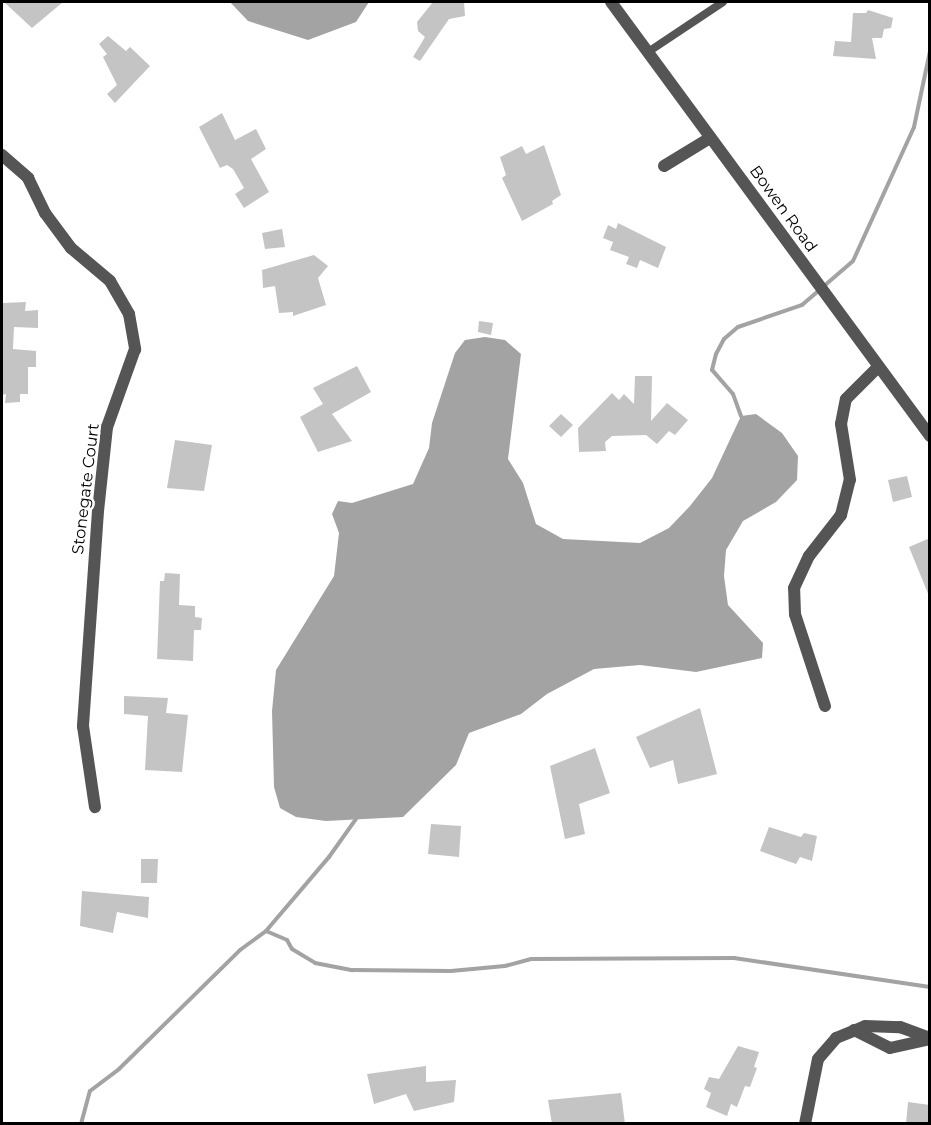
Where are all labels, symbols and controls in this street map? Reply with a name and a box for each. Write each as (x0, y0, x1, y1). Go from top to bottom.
street label: Bowen Road (745, 162, 821, 256)
street label: Stonegate Court (68, 422, 104, 556)

